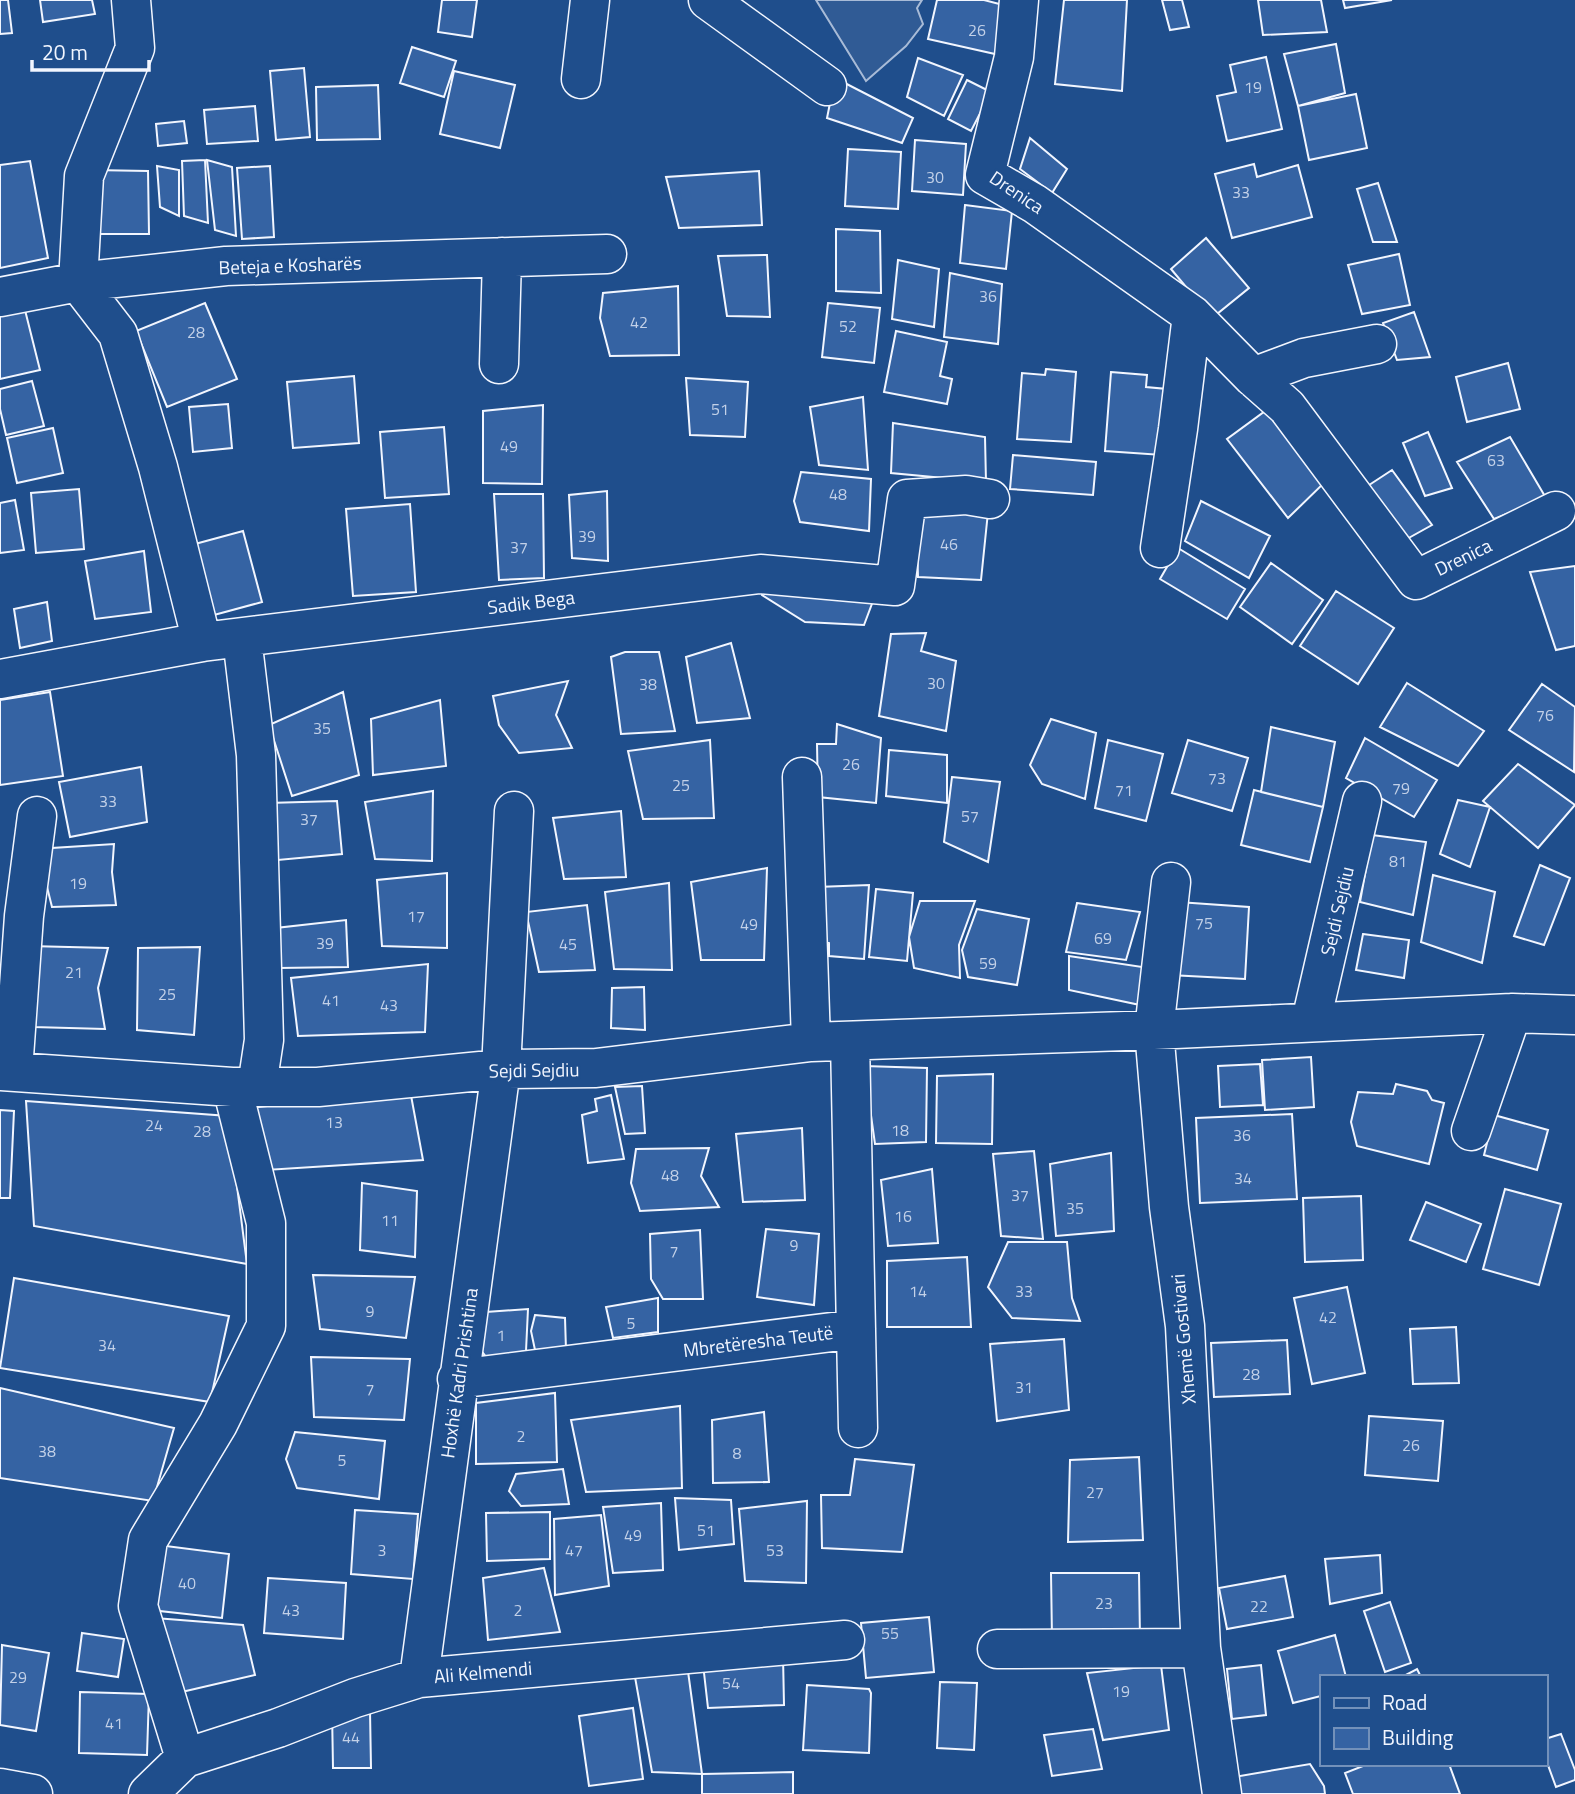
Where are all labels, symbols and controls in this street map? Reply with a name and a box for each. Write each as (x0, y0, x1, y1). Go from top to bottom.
house number: 26 (968, 18, 986, 42)
scale bar (32, 28, 149, 72)
text: 20 m (42, 36, 88, 68)
house number: 19 (1244, 75, 1262, 99)
street label: Drenica (984, 163, 1051, 221)
house number: 30 (926, 165, 944, 189)
house number: 33 (1232, 180, 1250, 204)
street label: Beteja e Kosharës (218, 248, 362, 281)
house number: 36 (979, 284, 997, 308)
house number: 42 (630, 310, 648, 334)
house number: 52 (839, 314, 857, 338)
house number: 28 (187, 320, 205, 344)
house number: 51 (711, 397, 729, 421)
house number: 49 (500, 434, 518, 458)
house number: 63 (1487, 448, 1505, 472)
house number: 48 (829, 482, 847, 506)
house number: 39 (578, 524, 596, 548)
street label: Drenica (1429, 530, 1497, 583)
house number: 46 (940, 532, 958, 556)
house number: 37 (510, 535, 528, 559)
street label: Sadik Bega (486, 582, 577, 621)
house number: 30 (927, 671, 945, 695)
house number: 38 (639, 672, 657, 696)
house number: 76 (1536, 703, 1554, 727)
house number: 35 (313, 716, 331, 740)
house number: 26 (842, 752, 860, 776)
house number: 73 (1208, 766, 1226, 790)
house number: 25 (672, 773, 690, 797)
house number: 79 (1392, 776, 1410, 800)
house number: 71 (1115, 778, 1133, 802)
house number: 33 (99, 789, 117, 813)
house number: 57 (961, 804, 979, 828)
house number: 37 (300, 807, 318, 831)
house number: 81 (1389, 849, 1407, 873)
street label: Sejdi Sejdiu (1312, 863, 1361, 958)
house number: 19 (69, 871, 87, 895)
house number: 17 (407, 904, 425, 928)
house number: 75 (1195, 911, 1213, 935)
house number: 49 (740, 912, 758, 936)
house number: 69 (1094, 926, 1112, 950)
house number: 39 (316, 931, 334, 955)
house number: 45 (559, 932, 577, 956)
house number: 59 (979, 951, 997, 975)
house number: 21 (65, 960, 83, 984)
house number: 25 (158, 982, 176, 1006)
house number: 41 (322, 988, 340, 1012)
house number: 43 (380, 993, 398, 1017)
street label: Sejdi Sejdiu (488, 1054, 580, 1085)
house number: 13 (325, 1110, 343, 1134)
house number: 24 (145, 1113, 163, 1137)
house number: 18 (891, 1118, 909, 1142)
house number: 28 (193, 1119, 211, 1143)
house number: 36 (1233, 1123, 1251, 1147)
house number: 48 (661, 1163, 679, 1187)
house number: 34 (1234, 1166, 1252, 1190)
house number: 37 (1011, 1183, 1029, 1207)
house number: 35 (1066, 1196, 1084, 1220)
house number: 16 (894, 1204, 912, 1228)
house number: 11 (381, 1208, 399, 1232)
house number: 9 (790, 1233, 799, 1257)
house number: 7 (670, 1239, 678, 1263)
street label: Xhemë Gostivari (1162, 1273, 1203, 1405)
house number: 14 (909, 1279, 927, 1303)
house number: 33 (1015, 1279, 1033, 1303)
street label: Hoxhë Kadri Prishtina (432, 1285, 485, 1460)
house number: 9 (366, 1299, 375, 1323)
house number: 42 (1319, 1305, 1337, 1329)
house number: 5 (627, 1311, 636, 1335)
street label: Mbretëresha Teutë (681, 1317, 835, 1364)
house number: 1 (497, 1323, 505, 1347)
house number: 34 (98, 1333, 116, 1357)
house number: 28 (1242, 1362, 1260, 1386)
house number: 31 (1015, 1375, 1033, 1399)
house number: 7 (366, 1377, 374, 1401)
house number: 2 (517, 1424, 525, 1448)
house number: 26 (1402, 1433, 1420, 1457)
house number: 38 (38, 1439, 56, 1463)
house number: 8 (733, 1441, 742, 1465)
house number: 5 (338, 1448, 347, 1472)
house number: 27 (1086, 1480, 1104, 1504)
house number: 51 (697, 1518, 715, 1542)
house number: 49 (624, 1523, 642, 1547)
house number: 3 (378, 1538, 386, 1562)
house number: 47 (565, 1538, 583, 1562)
house number: 53 (766, 1538, 784, 1562)
house number: 40 (178, 1571, 196, 1595)
house number: 23 (1095, 1591, 1113, 1615)
house number: 22 (1250, 1594, 1268, 1618)
house number: 43 (282, 1598, 300, 1622)
house number: 2 (514, 1598, 522, 1622)
house number: 55 (881, 1621, 899, 1645)
street label: Ali Kelmendi (433, 1653, 533, 1690)
house number: 29 (9, 1665, 27, 1689)
house number: 54 (722, 1671, 740, 1695)
legend (1320, 1675, 1547, 1766)
house number: 19 (1112, 1679, 1130, 1703)
text: Road (1382, 1686, 1427, 1718)
house number: 41 (105, 1711, 123, 1735)
text: Building (1382, 1721, 1454, 1753)
house number: 44 (342, 1725, 360, 1749)

